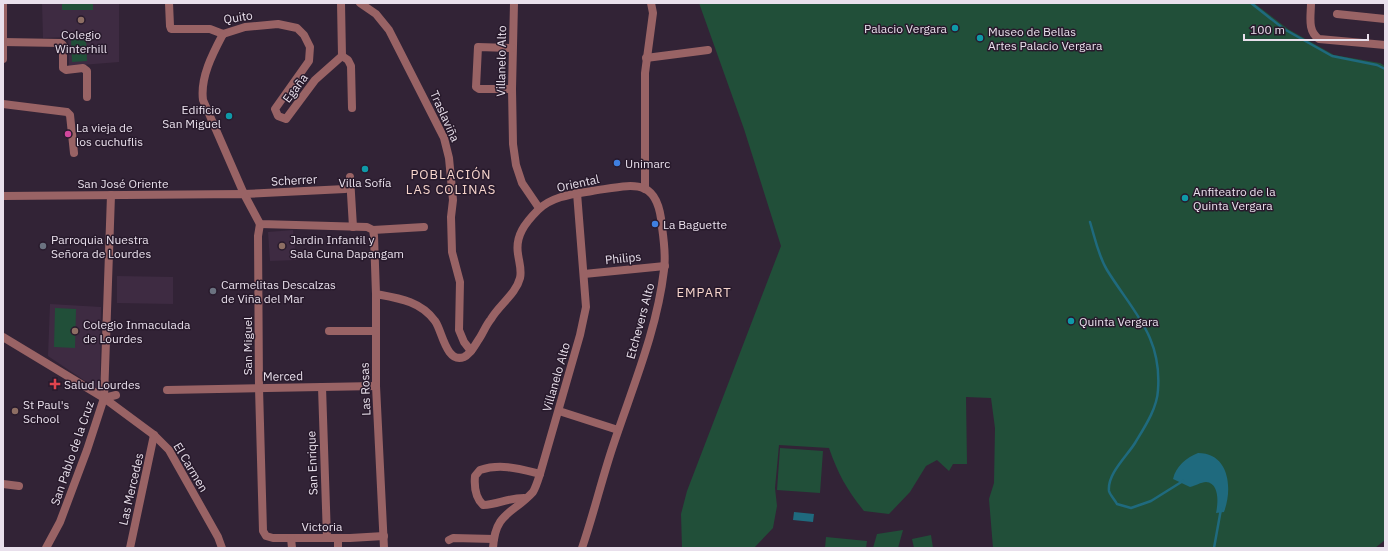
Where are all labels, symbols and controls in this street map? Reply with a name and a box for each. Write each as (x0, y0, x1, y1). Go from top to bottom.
street label: Quito (222, 7, 254, 27)
marker: Colegio Winterhill (76, 15, 86, 25)
scale bar (1244, 16, 1368, 42)
place label: Palacio Vergara (864, 21, 948, 36)
text: 100 m (1250, 22, 1285, 37)
marker: Palacio Vergara (950, 23, 960, 33)
place label: Museo de Bellas Artes Palacio Vergara (988, 24, 1103, 53)
street label: Villanelo Alto (493, 25, 509, 97)
place label: Colegio Winterhill (55, 27, 107, 56)
marker: Museo de Bellas Artes Palacio Vergara (975, 33, 985, 43)
street label: Egaña (279, 70, 311, 106)
street label: Traslaviña (427, 88, 463, 145)
place label: Edificio San Miguel (162, 102, 221, 131)
marker: Edificio San Miguel (224, 111, 234, 121)
place label: La vieja de los cuchuflis (76, 120, 143, 149)
marker: La vieja de los cuchuflis (63, 129, 73, 139)
place label: Unimarc (625, 156, 670, 171)
marker: Unimarc (612, 158, 622, 168)
marker: Villa Sofía (360, 164, 370, 174)
district label: POBLACIÓN LAS COLINAS (406, 166, 496, 198)
street label: Scherrer (271, 171, 318, 189)
street label: Oriental (555, 171, 601, 195)
place label: Villa Sofía (339, 175, 392, 190)
street label: San José Oriente (77, 176, 169, 191)
place label: Anfiteatro de la Quinta Vergara (1193, 184, 1276, 213)
marker: Anfiteatro de la Quinta Vergara (1180, 193, 1190, 203)
place label: La Baguette (663, 217, 727, 232)
marker: La Baguette (650, 219, 660, 229)
place label: Parroquia Nuestra Señora de Lourdes (51, 232, 151, 261)
place label: Jardin Infantil y Sala Cuna Dapangam (290, 232, 404, 261)
marker: Parroquia Nuestra Señora de Lourdes (38, 241, 48, 251)
marker: Jardin Infantil y Sala Cuna Dapangam (277, 241, 287, 251)
street label: Philips (604, 249, 642, 267)
place label: Carmelitas Descalzas de Viña del Mar (221, 277, 336, 306)
street label: Etchevers Alto (623, 281, 657, 360)
district label: EMPART (676, 284, 732, 301)
marker: Carmelitas Descalzas de Viña del Mar (208, 286, 218, 296)
place label: Quinta Vergara (1079, 314, 1159, 329)
marker: Quinta Vergara (1066, 316, 1076, 326)
place label: Colegio Inmaculada de Lourdes (83, 317, 191, 346)
street label: San Miguel (240, 317, 255, 375)
marker: Colegio Inmaculada de Lourdes (70, 326, 80, 336)
street label: Villanelo Alto (539, 340, 573, 413)
street label: Las Rosas (357, 362, 373, 416)
street label: Merced (263, 368, 303, 384)
place label: Salud Lourdes (64, 377, 141, 392)
marker: Salud Lourdes (49, 378, 61, 390)
place label: St Paul's School (23, 397, 70, 426)
street label: San Pablo de la Cruz (47, 398, 97, 507)
marker: St Paul's School (10, 406, 20, 416)
street label: San Enrique (303, 430, 321, 496)
street label: El Carmen (170, 439, 212, 495)
street label: Las Mercedes (115, 451, 147, 527)
street label: Victoria (301, 519, 343, 534)

